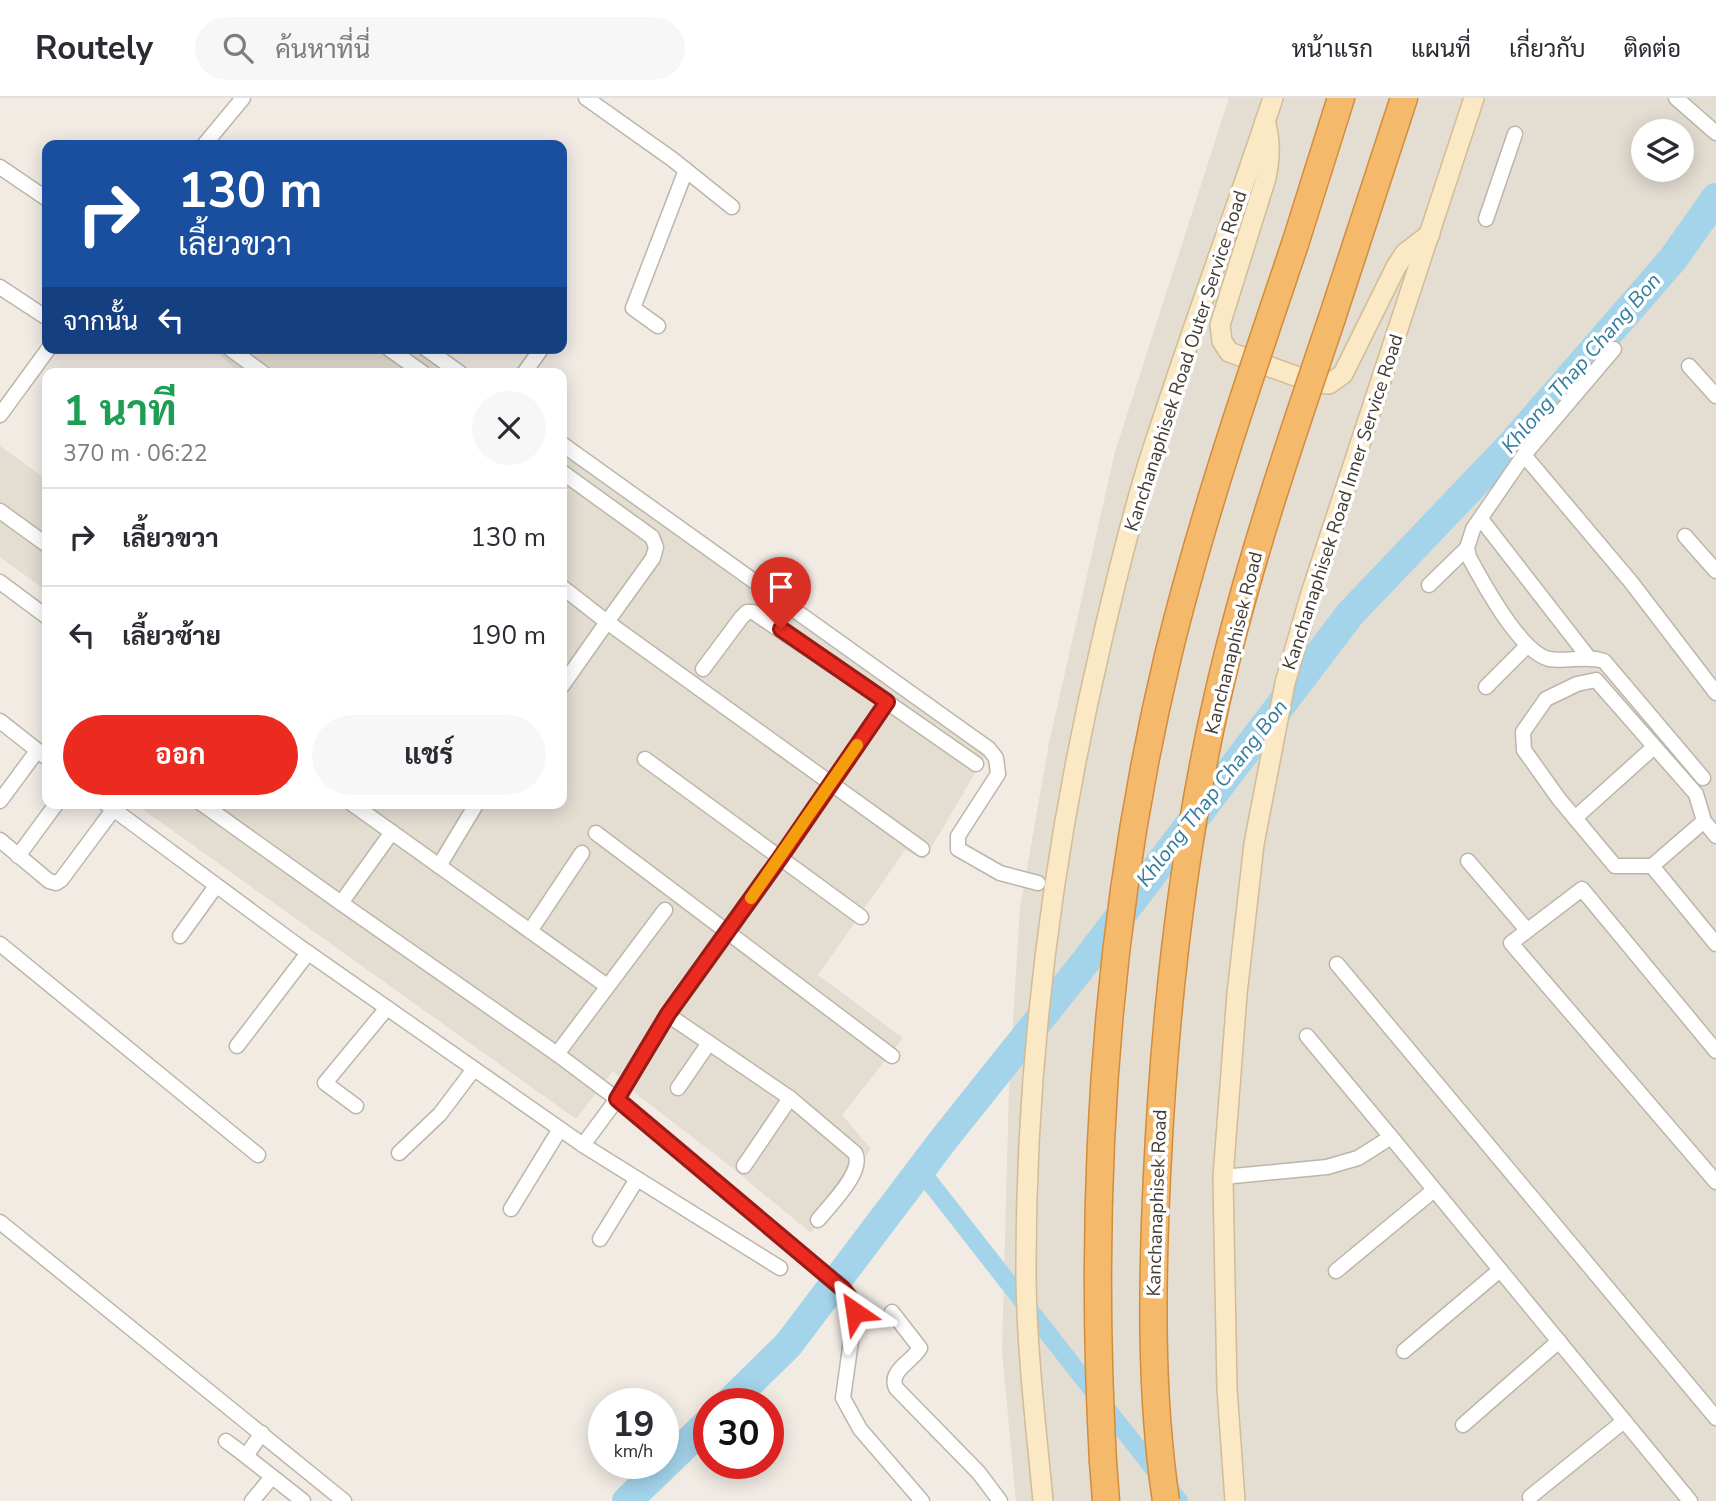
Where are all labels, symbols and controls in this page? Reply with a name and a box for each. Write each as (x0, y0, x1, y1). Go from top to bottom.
search box (195, 17, 685, 80)
text: Routely (35, 26, 153, 71)
icon: search (219, 29, 257, 67)
text: ค้นหาที่นี่ (275, 32, 370, 67)
text: หน้าแรก (1292, 33, 1373, 65)
text: แผนที่ (1411, 33, 1471, 65)
text: เกี่ยวกับ (1509, 33, 1586, 65)
text: ติดต่อ (1624, 33, 1681, 65)
map controls (1631, 119, 1694, 182)
button: layers (1631, 119, 1694, 182)
text: 130 m (178, 157, 322, 224)
icon: right (63, 168, 154, 259)
street label: Kanchanaphisek Road Outer Service Road (1118, 187, 1254, 535)
text: เลี้ยวขวา (178, 223, 292, 266)
water label: Khlong Thap Chang Bon (1495, 267, 1667, 459)
icon: left (152, 301, 190, 339)
text: จากนั้น (63, 304, 138, 339)
street label: Kanchanaphisek Road Inner Service Road (1276, 331, 1410, 673)
text: 1 นาที (63, 383, 177, 440)
button: close (472, 391, 546, 465)
text: 370 m · 06:22 (63, 438, 208, 469)
icon: right (63, 518, 101, 556)
text: 130 m (470, 520, 546, 555)
text: เลี้ยวขวา (122, 521, 219, 556)
street label: Kanchanaphisek Road (1199, 549, 1269, 737)
pin (751, 557, 811, 629)
icon: arrive (762, 568, 800, 606)
icon: left (63, 616, 101, 654)
text: 190 m (470, 618, 546, 653)
text: เลี้ยวซ้าย (122, 619, 221, 654)
water label: Khlong Thap Chang Bon (1130, 694, 1294, 892)
button: ออก (63, 715, 298, 795)
button: แชร์ (312, 715, 546, 795)
street label: Kanchanaphisek Road (1141, 1109, 1173, 1297)
position arrow (818, 1275, 892, 1349)
speed limit sign: 30 (693, 1388, 784, 1479)
text: 19 (612, 1401, 655, 1448)
text: km/h (614, 1439, 653, 1463)

